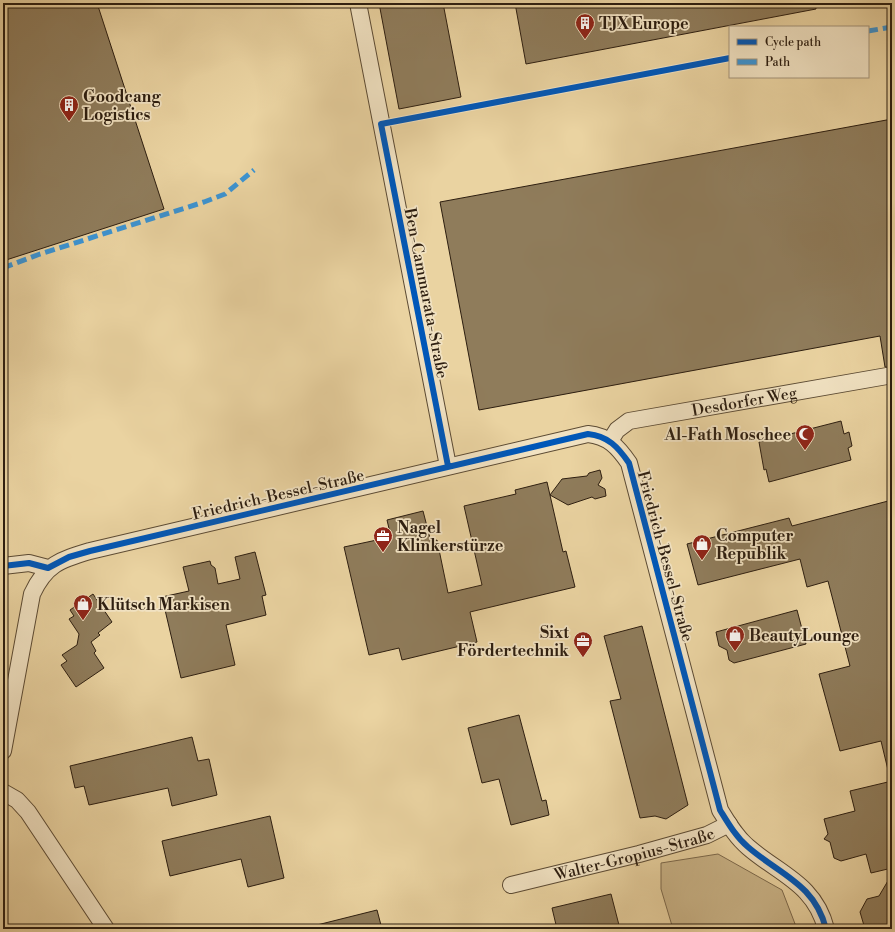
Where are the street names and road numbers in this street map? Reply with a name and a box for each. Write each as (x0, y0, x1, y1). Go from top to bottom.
street label: Ben-Cammarata-Straße (399, 205, 452, 380)
street label: Desdorfer Weg (690, 383, 799, 421)
street label: Friedrich-Bessel-Straße (190, 465, 366, 525)
street label: Friedrich-Bessel-Straße (633, 469, 697, 644)
street label: Walter-Gropius-Straße (551, 824, 718, 885)

